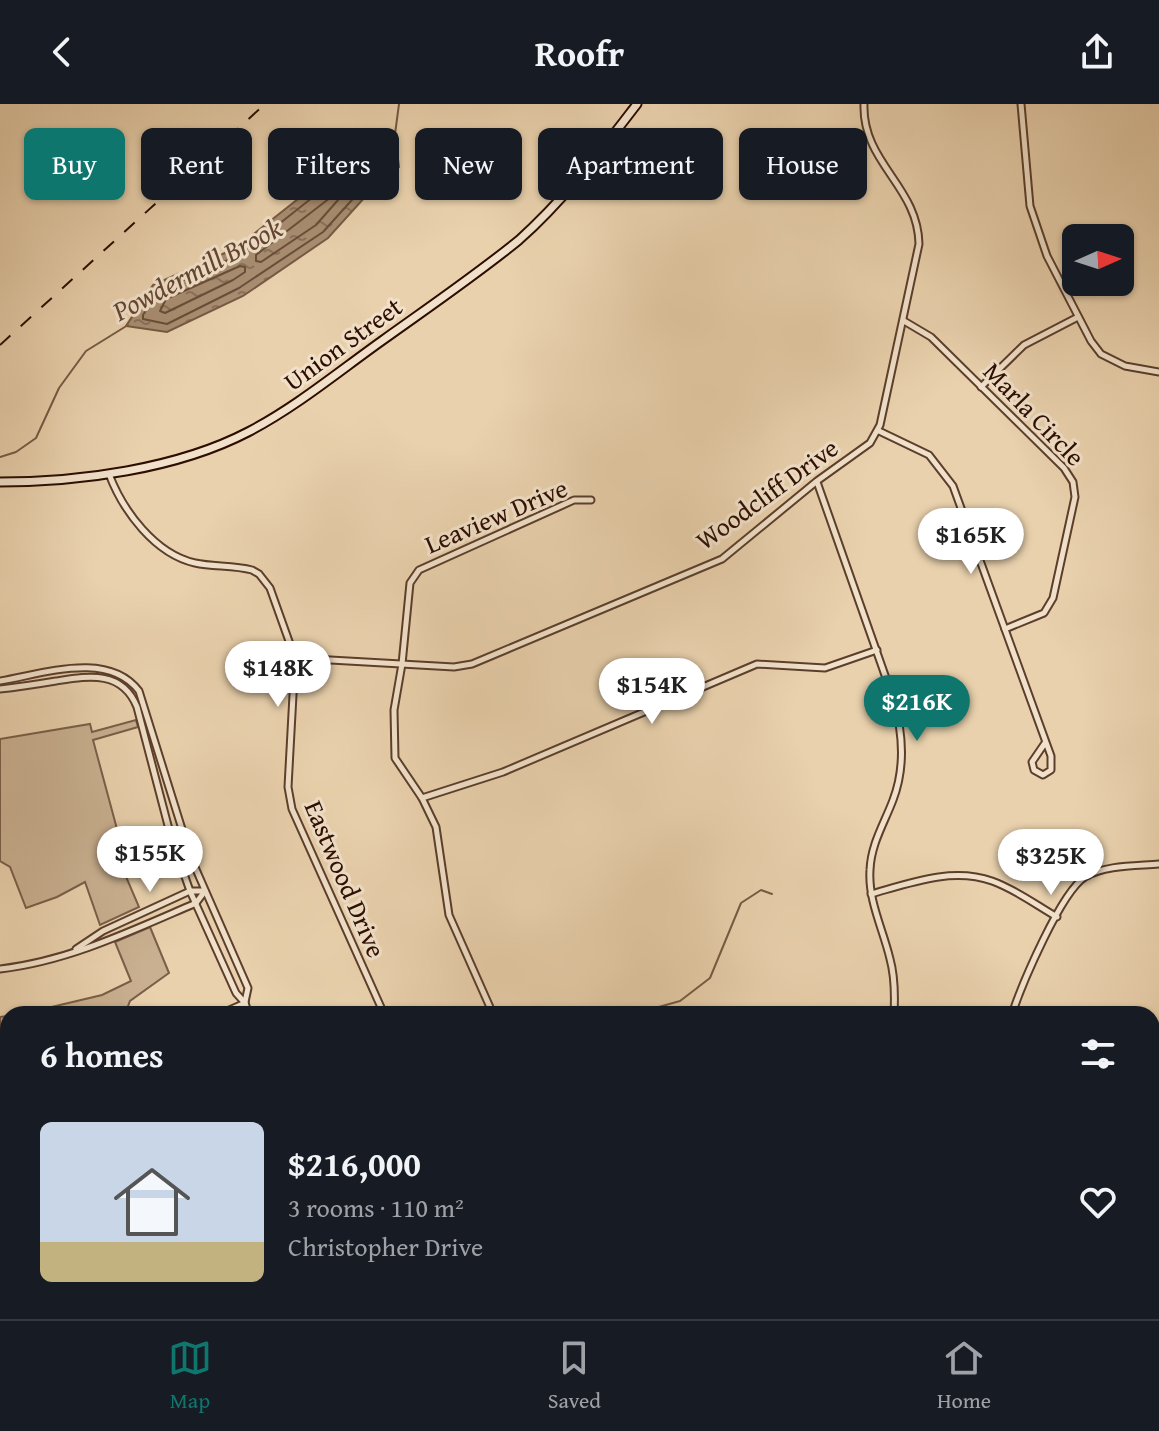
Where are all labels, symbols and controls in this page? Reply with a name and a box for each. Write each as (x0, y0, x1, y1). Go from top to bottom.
text: Roofr (535, 26, 624, 79)
icon: back (40, 30, 84, 74)
icon: share (1075, 30, 1119, 74)
chip: Buy (24, 128, 125, 200)
chip: Rent (141, 128, 252, 200)
chip: Filters (268, 128, 399, 200)
chip: New (415, 128, 522, 200)
chip: Apartment (538, 128, 723, 200)
chip: House (739, 128, 867, 200)
water label: Powdermill Brook (104, 206, 289, 331)
north arrow (1062, 224, 1134, 296)
map controls (1062, 224, 1134, 296)
street label: Union Street (275, 287, 410, 400)
street label: Marla Circle (974, 353, 1094, 475)
street label: Woodcliff Drive (687, 428, 846, 559)
street label: Leaview Drive (418, 468, 573, 563)
pin: $165K (915, 508, 1027, 576)
text: $165K (936, 514, 1006, 553)
pin: $148K (222, 641, 334, 709)
text: $148K (243, 647, 313, 686)
pin: $154K (596, 658, 708, 726)
text: $154K (617, 664, 687, 703)
pin: $216K (861, 675, 973, 743)
text: $216K (882, 681, 952, 720)
street label: Eastwood Drive (295, 794, 396, 964)
pin: $155K (94, 826, 206, 894)
pin: $325K (995, 829, 1107, 897)
text: $155K (115, 832, 185, 871)
text: $325K (1016, 835, 1086, 874)
text: 6 homes (40, 1030, 164, 1079)
icon: filters (1076, 1032, 1120, 1076)
text: $216,000 (288, 1139, 421, 1188)
icon: home (104, 1154, 200, 1250)
icon: heart (1076, 1180, 1120, 1224)
text: 3 rooms · 110 m² (288, 1188, 464, 1227)
text: Christopher Drive (288, 1227, 483, 1266)
tab: Map (168, 1336, 212, 1416)
tab: Saved (548, 1336, 601, 1416)
tab: Home (937, 1336, 991, 1416)

